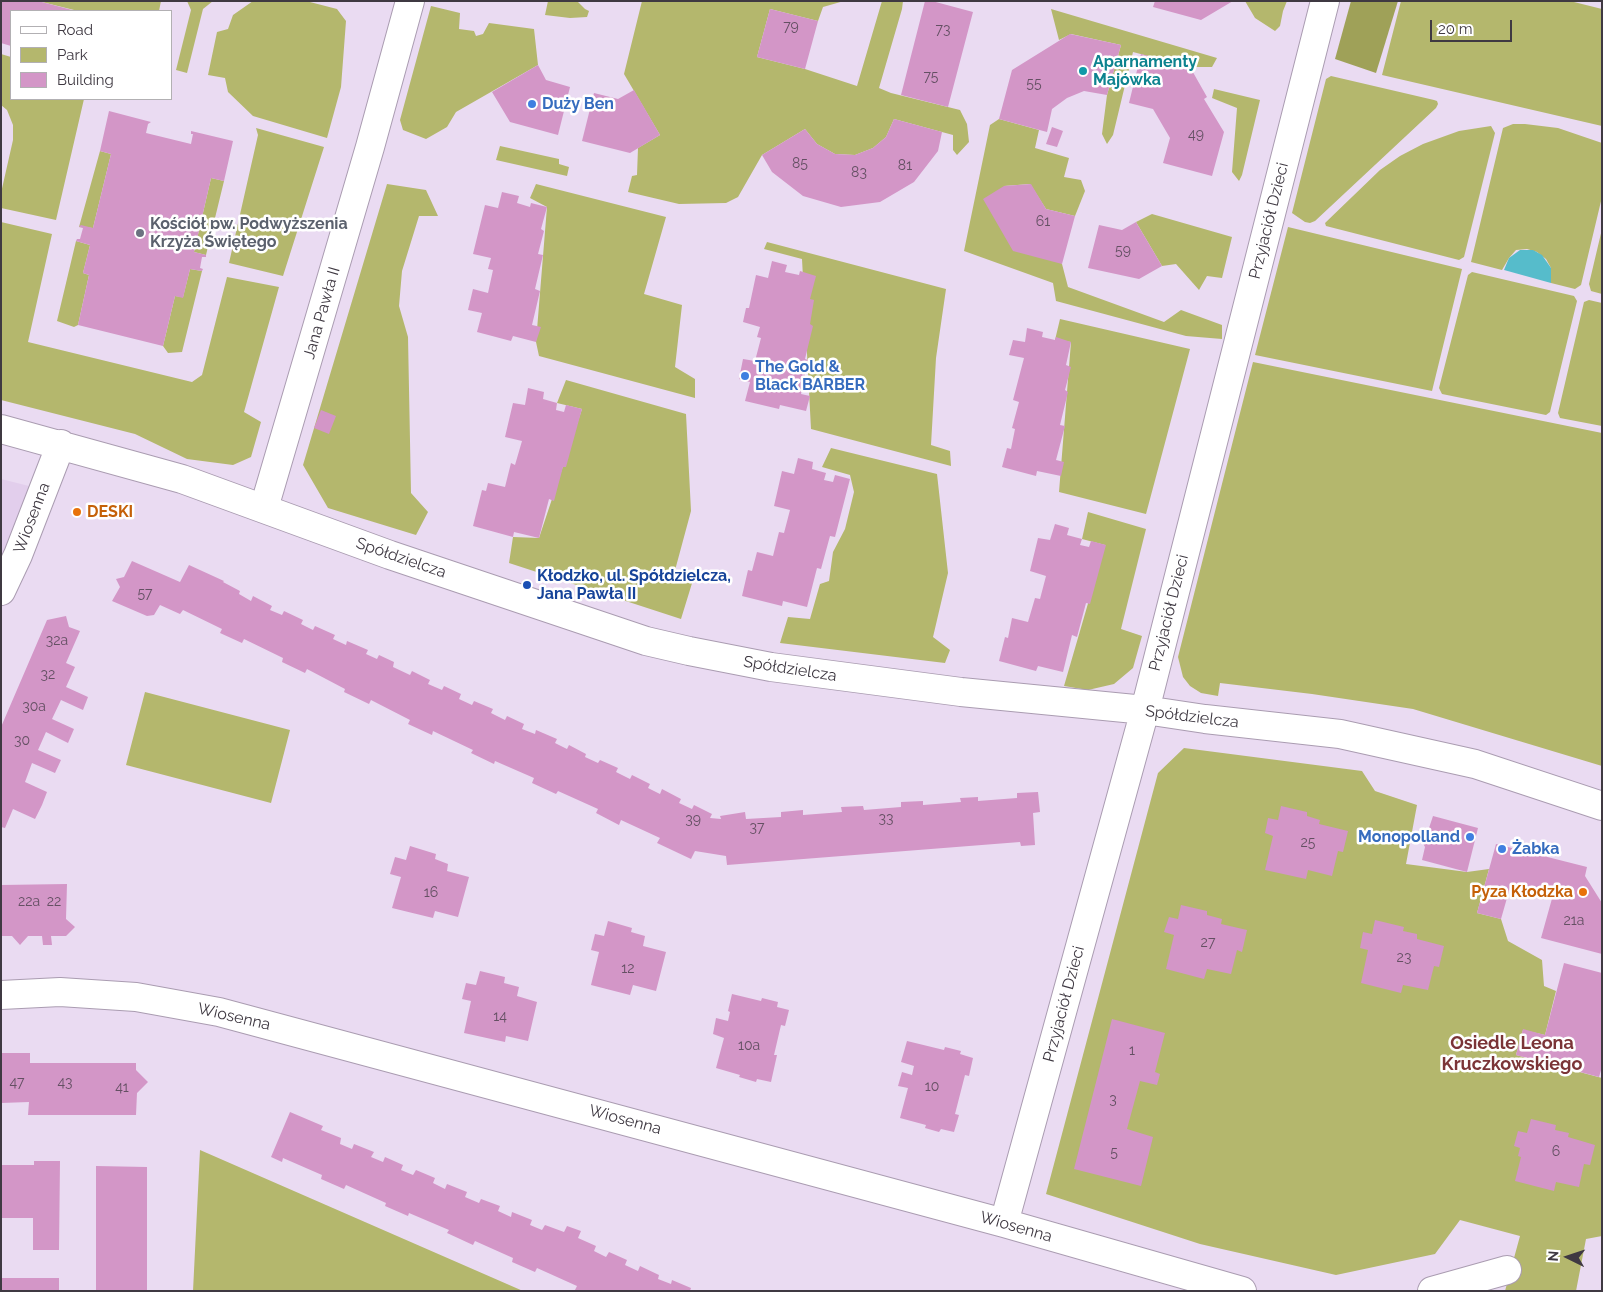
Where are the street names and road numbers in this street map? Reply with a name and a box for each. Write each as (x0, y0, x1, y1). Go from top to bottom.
street label: Przyjaciół Dzieci (1245, 161, 1293, 281)
street label: Jana Pawła II (300, 265, 344, 361)
street label: Wiosenna (10, 480, 54, 556)
street label: Spółdzielcza (353, 534, 449, 582)
street label: Przyjaciół Dzieci (1145, 553, 1193, 673)
street label: Spółdzielcza (742, 652, 838, 686)
street label: Spółdzielcza (1144, 702, 1240, 732)
street label: Przyjaciół Dzieci (1039, 944, 1089, 1064)
street label: Wiosenna (196, 999, 272, 1035)
street label: Wiosenna (587, 1101, 663, 1139)
street label: Wiosenna (978, 1208, 1054, 1246)

